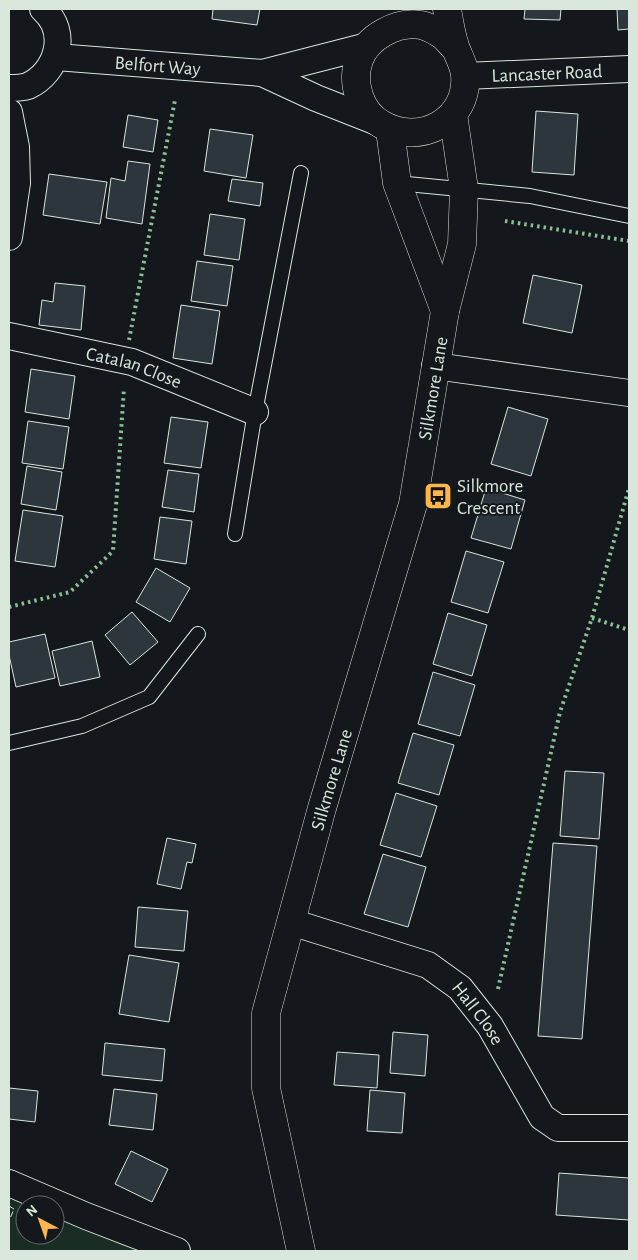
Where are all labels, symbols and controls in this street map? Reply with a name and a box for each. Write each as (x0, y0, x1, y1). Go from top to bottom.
street label: Belfort Way (114, 54, 201, 79)
street label: Lancaster Road (491, 62, 603, 86)
street label: Silkmore Lane (416, 335, 452, 441)
street label: Catalan Close (84, 345, 184, 392)
place label: Silkmore Crescent (457, 477, 523, 518)
bus stop icon: Silkmore Crescent (423, 481, 453, 511)
street label: Silkmore Lane (308, 727, 356, 833)
street label: Hall Close (448, 978, 507, 1048)
north arrow (15, 1195, 65, 1245)
text: N (24, 1202, 40, 1219)

